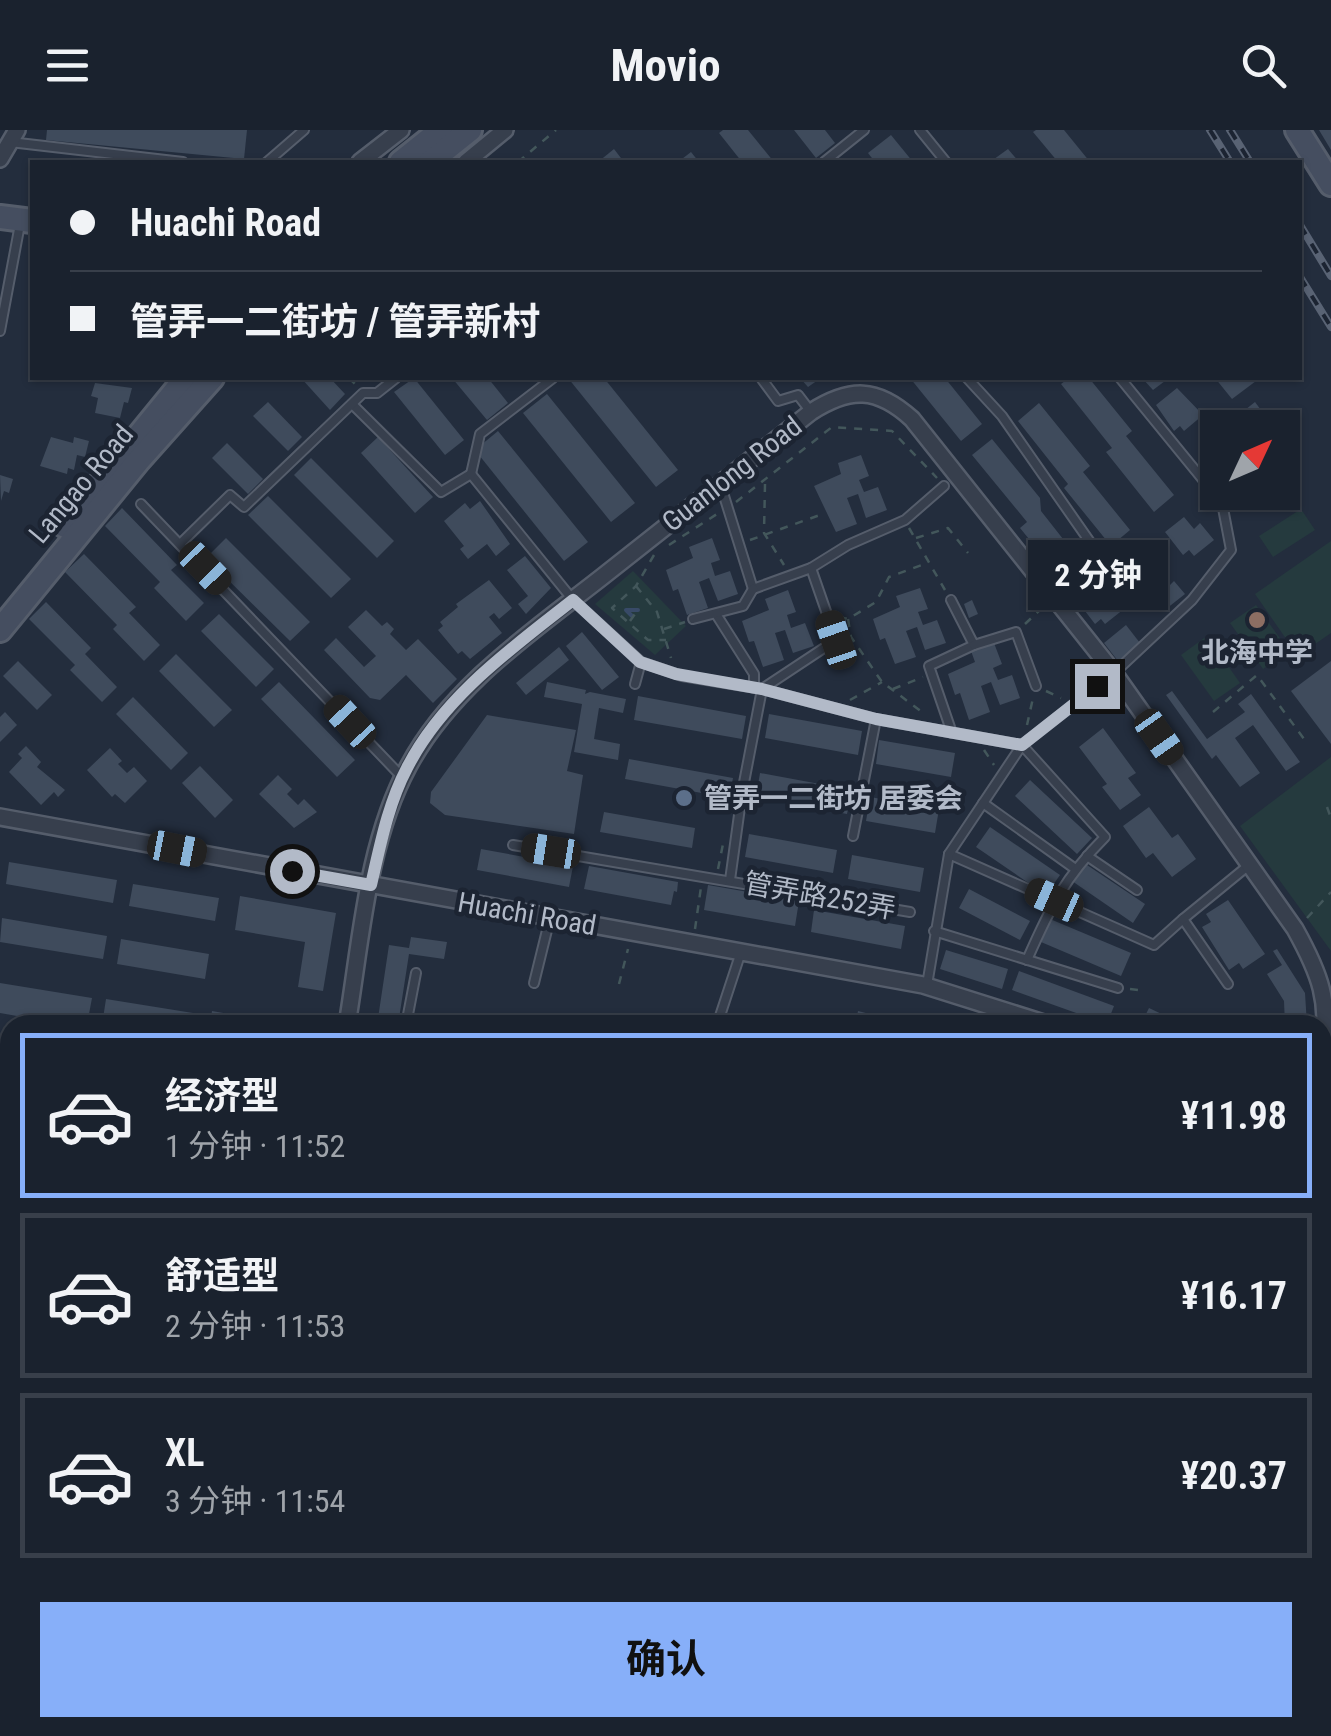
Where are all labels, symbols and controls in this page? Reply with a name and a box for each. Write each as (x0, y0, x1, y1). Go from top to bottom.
icon: menu (40, 38, 95, 93)
icon: search (1236, 38, 1291, 93)
text: Movio (610, 39, 721, 92)
text: Huachi Road (130, 201, 321, 245)
text: 管弄一二街坊 / 管弄新村 (130, 300, 540, 344)
street label: Guanlong Road (656, 409, 808, 539)
north arrow (1200, 410, 1300, 510)
map controls (1200, 410, 1300, 510)
street label: Langao Road (22, 418, 140, 550)
car (173, 536, 237, 600)
callout: 2 分钟 (1027, 541, 1167, 611)
text: 2 分钟 (1054, 556, 1142, 594)
car (812, 607, 860, 673)
marker: 北海中学 (1246, 609, 1268, 631)
place label: 北海中学 (1201, 636, 1313, 669)
route end (1075, 664, 1120, 709)
car (319, 690, 381, 754)
car (1130, 704, 1188, 770)
place label: 管弄一二街坊 居委会 (704, 782, 962, 815)
marker: 管弄一二街坊 居委会 (673, 787, 695, 809)
car (145, 829, 209, 869)
car (519, 831, 583, 871)
route start (270, 849, 315, 894)
street label: 管弄路252弄 (742, 866, 898, 926)
car (1020, 874, 1088, 926)
street label: Huachi Road (455, 886, 599, 942)
icon: car (45, 1071, 135, 1161)
text: 经济型 (165, 1074, 279, 1118)
text: ¥11.98 (1181, 1094, 1287, 1138)
text: 1 分钟 · 11:52 (165, 1127, 345, 1165)
icon: car (45, 1251, 135, 1341)
text: 舒适型 (165, 1254, 279, 1298)
text: ¥16.17 (1181, 1274, 1287, 1318)
text: 2 分钟 · 11:53 (165, 1307, 345, 1345)
icon: car (45, 1431, 135, 1521)
text: XL (165, 1431, 204, 1475)
text: ¥20.37 (1181, 1454, 1287, 1498)
text: 3 分钟 · 11:54 (165, 1482, 345, 1520)
button: 确认 (40, 1602, 1292, 1717)

